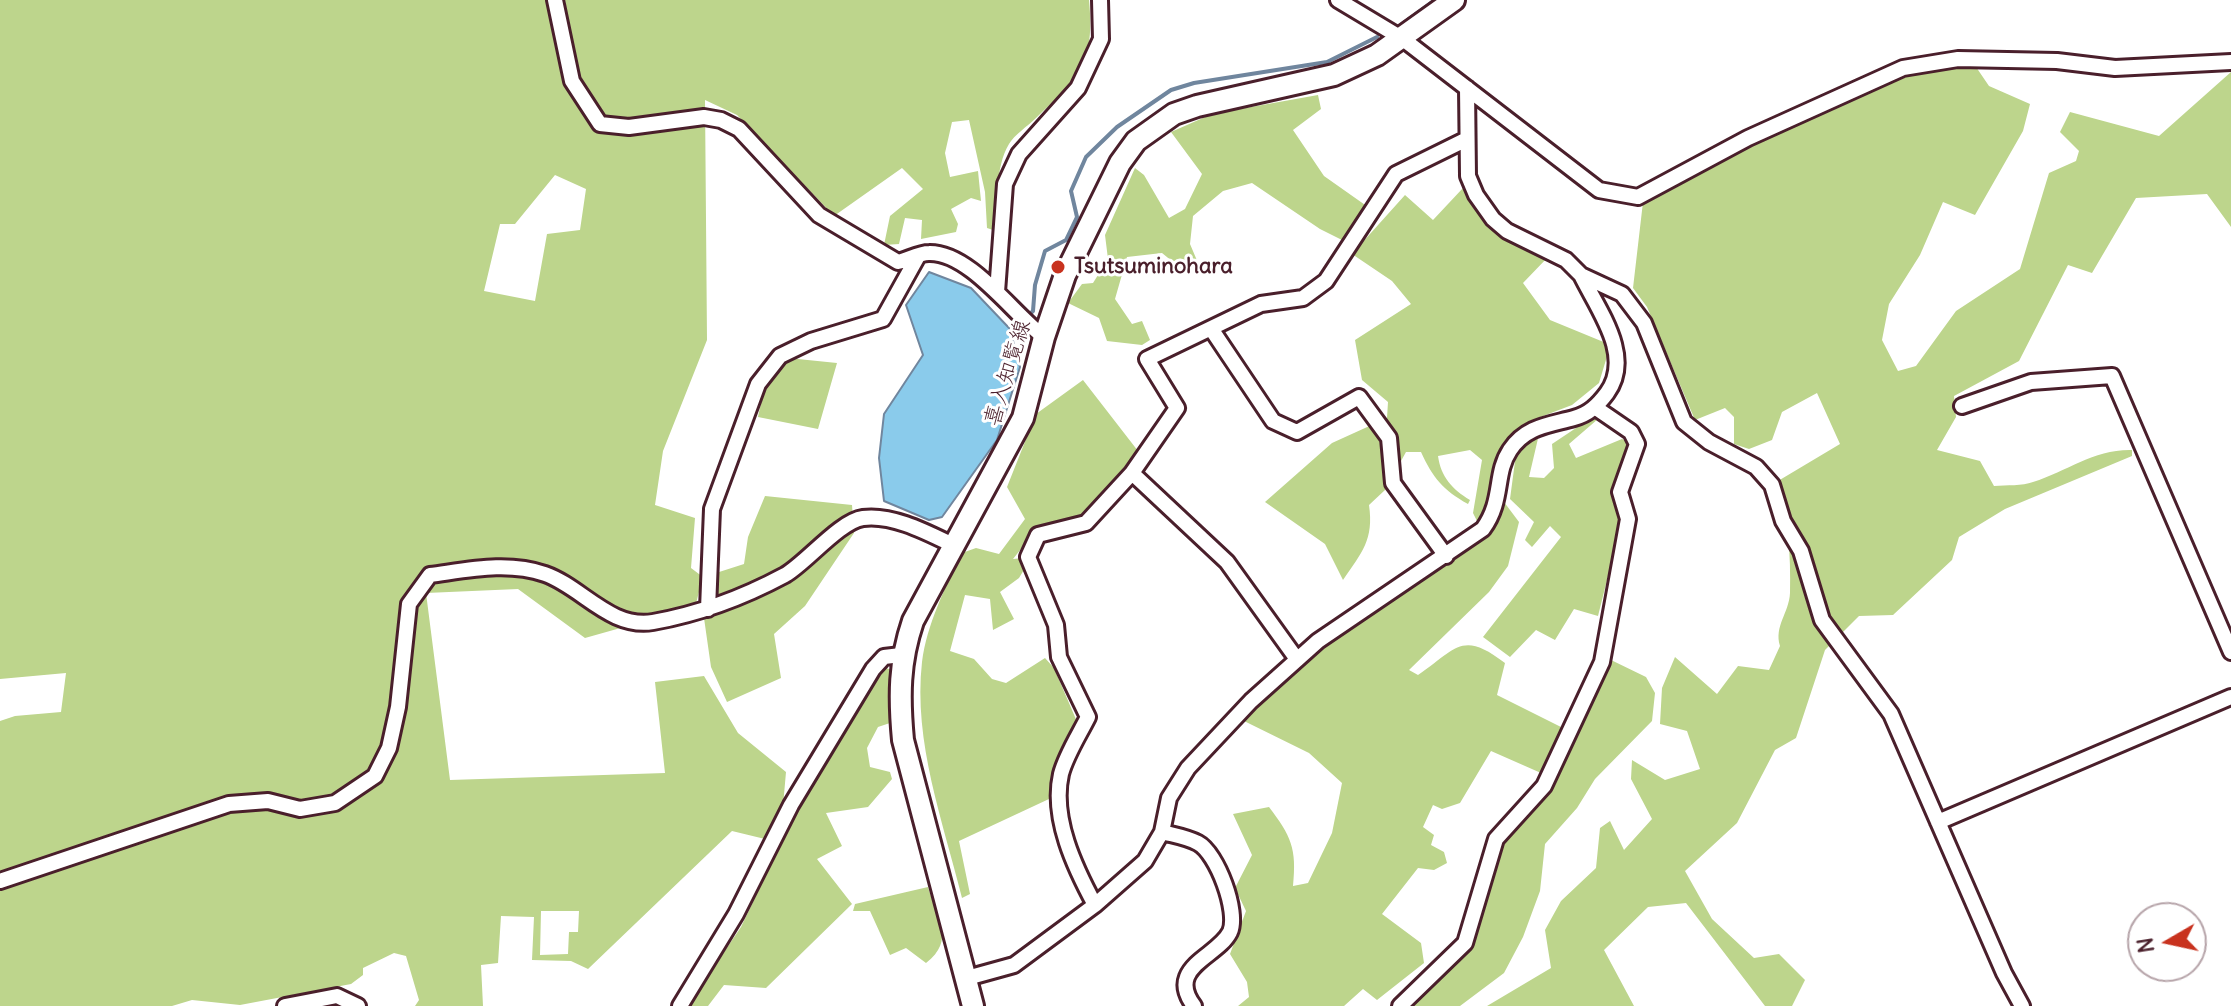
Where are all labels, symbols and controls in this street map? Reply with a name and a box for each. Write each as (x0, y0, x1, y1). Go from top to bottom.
place label: Tsutsuminohara (1074, 254, 1233, 280)
marker: Tsutsuminohara (1049, 258, 1067, 276)
street label: 喜入知覧線 (979, 317, 1037, 429)
north arrow (2127, 902, 2207, 982)
text: N (2130, 936, 2160, 955)

